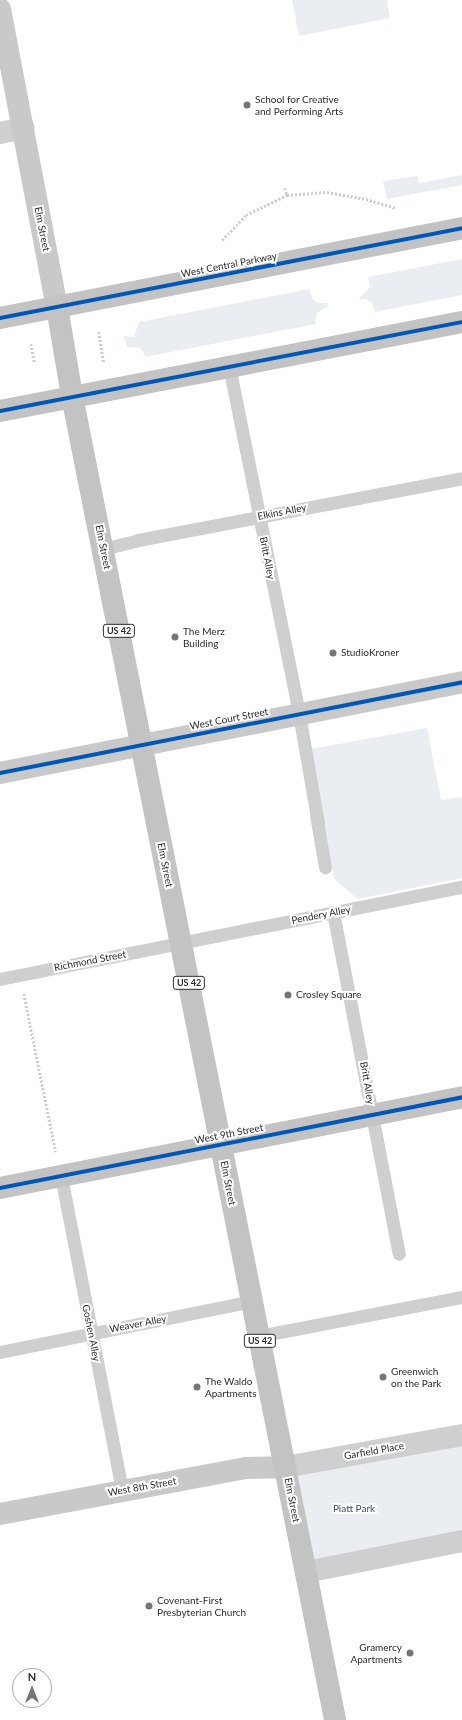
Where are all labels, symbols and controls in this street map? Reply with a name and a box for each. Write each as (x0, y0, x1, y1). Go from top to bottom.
place label: School for Creative and Performing Arts (255, 93, 343, 116)
marker: School for Creative and Performing Arts (242, 100, 252, 110)
street label: Elm Street (32, 206, 52, 252)
street label: West Central Parkway (180, 250, 278, 280)
street label: Elkins Alley (256, 501, 308, 523)
street label: Elm Street (93, 524, 113, 570)
street label: Britt Alley (257, 535, 277, 581)
road number: US 42 (102, 624, 136, 638)
place label: The Merz Building (183, 625, 225, 648)
marker: The Merz Building (170, 632, 180, 642)
place label: StudioKroner (341, 647, 399, 659)
marker: StudioKroner (328, 648, 338, 658)
street label: West Court Street (189, 706, 269, 732)
street label: Elm Street (155, 842, 175, 888)
street label: Pendery Alley (290, 903, 352, 927)
street label: Richmond Street (53, 948, 127, 974)
road number: US 42 (172, 976, 206, 990)
place label: Crosley Square (296, 989, 362, 1001)
marker: Crosley Square (283, 990, 293, 1000)
street label: Britt Alley (357, 1061, 377, 1105)
street label: West 9th Street (194, 1121, 264, 1147)
street label: Elm Street (218, 1160, 238, 1206)
street label: Goshen Alley (80, 1303, 102, 1363)
street label: Weaver Alley (108, 1313, 168, 1335)
road number: US 42 (243, 1334, 277, 1348)
place label: Greenwich on the Park (391, 1365, 441, 1388)
marker: Greenwich on the Park (378, 1372, 388, 1382)
place label: The Waldo Apartments (205, 1375, 256, 1398)
marker: The Waldo Apartments (192, 1382, 202, 1392)
street label: Garfield Place (343, 1440, 405, 1462)
street label: West 8th Street (107, 1475, 177, 1499)
street label: Elm Street (282, 1477, 302, 1523)
park label: Piatt Park (333, 1503, 375, 1515)
place label: Covenant-First Presbyterian Church (157, 1594, 246, 1618)
marker: Covenant-First Presbyterian Church (144, 1601, 154, 1611)
place label: Gramercy Apartments (351, 1641, 402, 1664)
marker: Gramercy Apartments (405, 1648, 415, 1658)
north arrow (12, 1668, 52, 1708)
text: N (28, 1670, 36, 1683)

